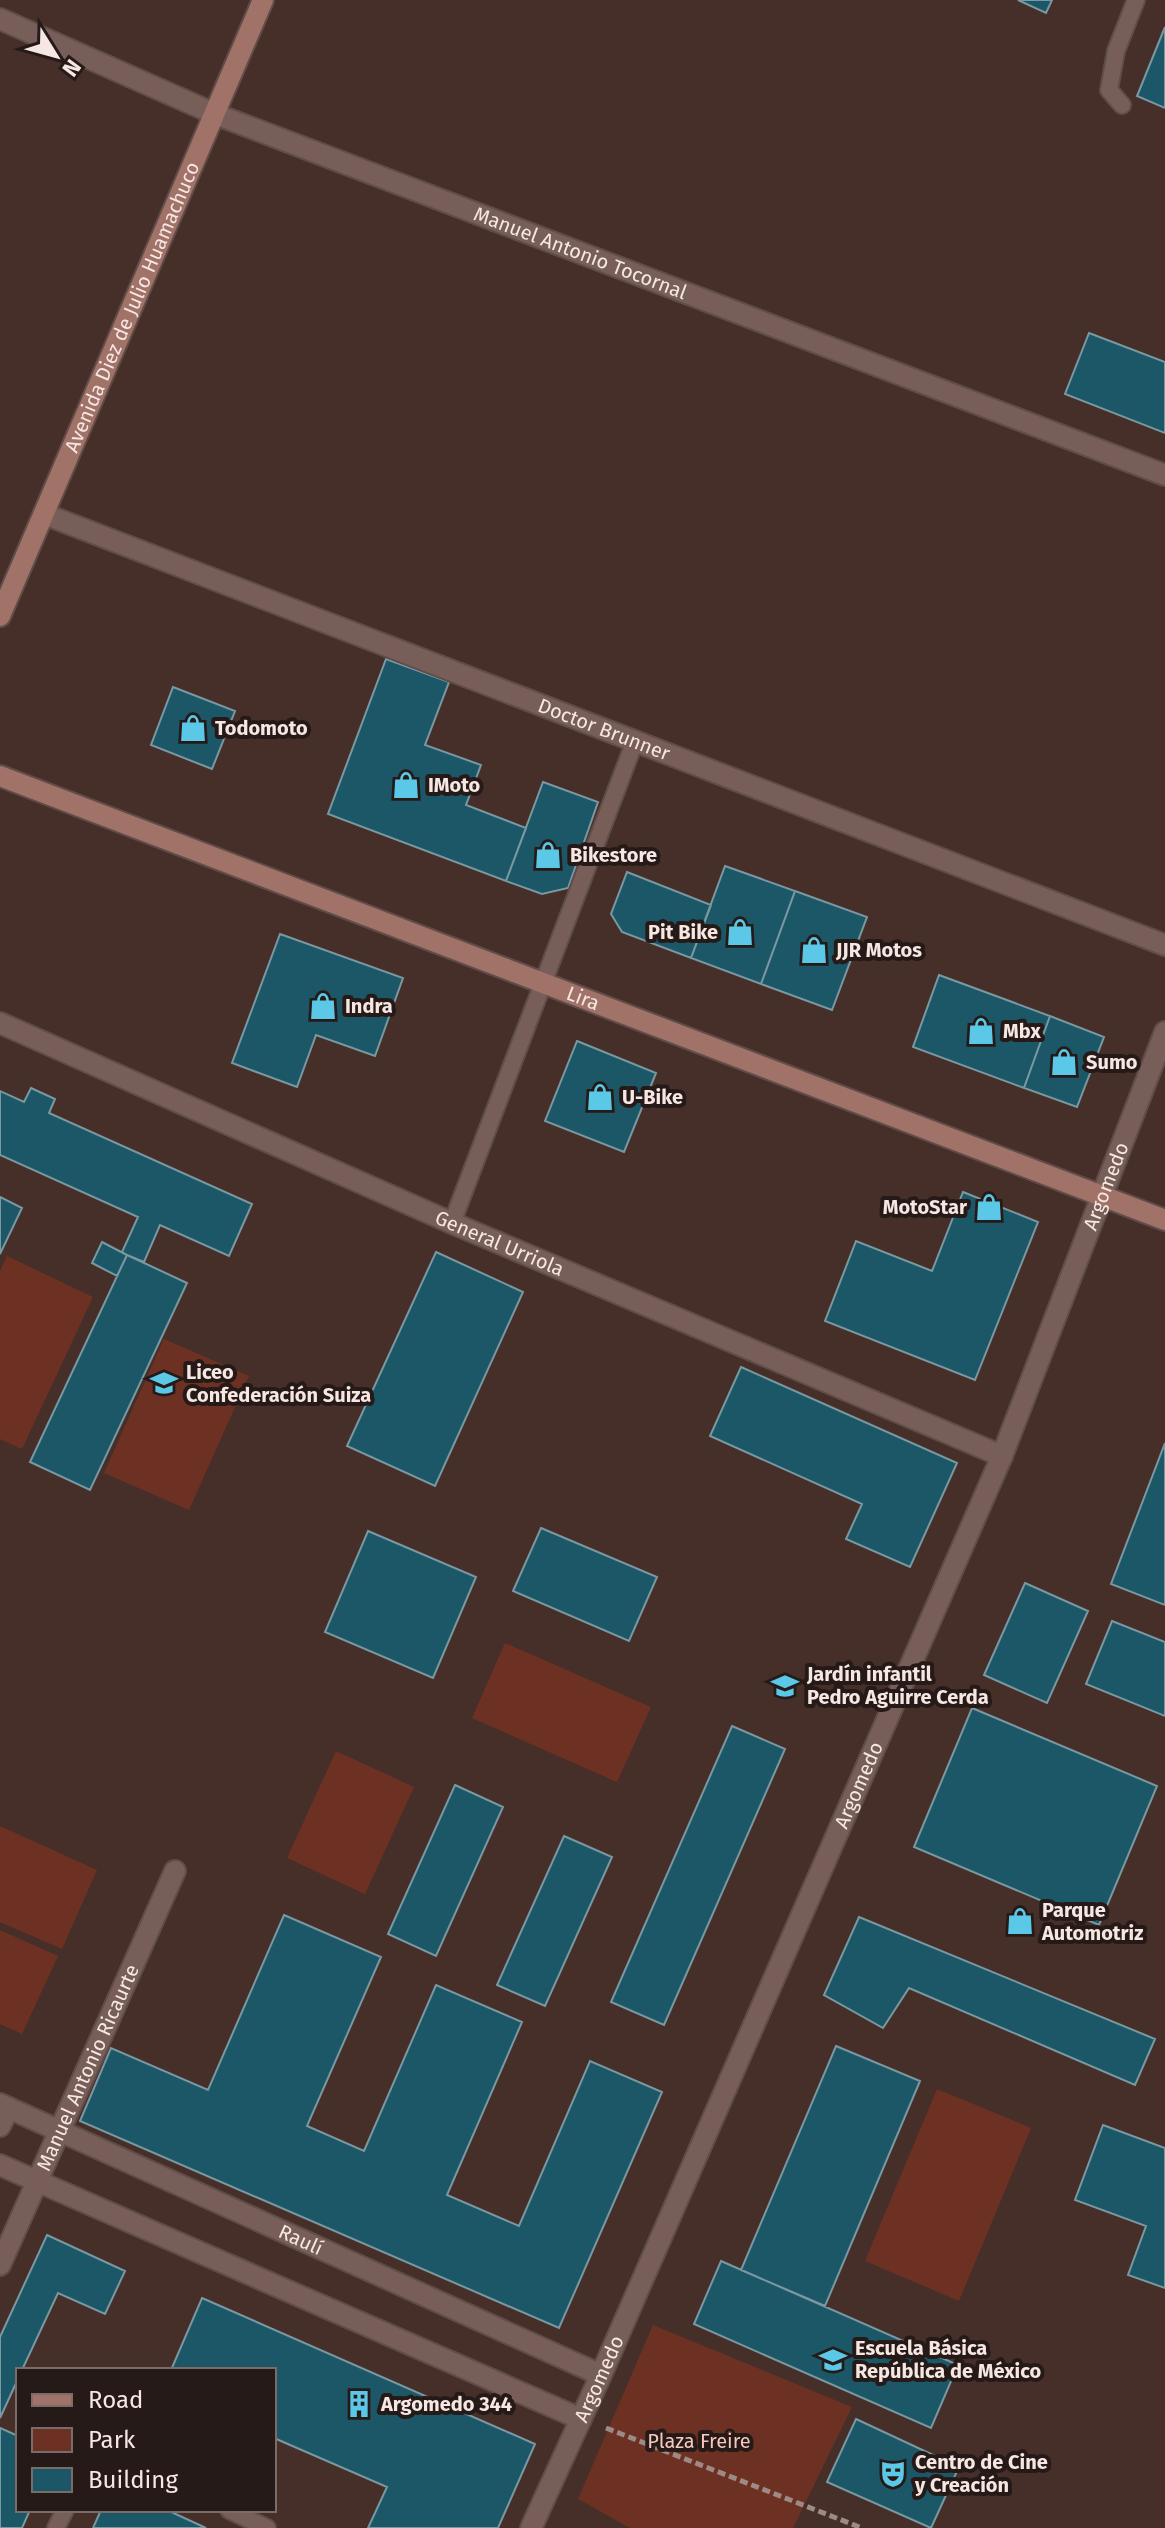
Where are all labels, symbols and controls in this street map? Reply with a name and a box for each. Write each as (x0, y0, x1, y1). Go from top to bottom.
north arrow (16, 16, 96, 96)
text: N (56, 54, 87, 82)
street label: Avenida Diez de Julio Huamachuco (59, 158, 205, 456)
street label: Manuel Antonio Tocornal (471, 202, 690, 304)
street label: Doctor Brunner (535, 693, 674, 766)
shop icon: Todomoto (178, 713, 208, 743)
place label: Todomoto (215, 716, 308, 740)
shop icon: IMoto (391, 770, 421, 800)
place label: IMoto (428, 773, 481, 797)
shop icon: Bikestore (533, 840, 563, 870)
place label: Bikestore (570, 843, 657, 867)
shop icon: Pit Bike (725, 917, 755, 947)
place label: Pit Bike (648, 920, 718, 944)
shop icon: JJR Motos (799, 935, 829, 965)
place label: JJR Motos (835, 938, 922, 962)
street label: Lira (563, 981, 603, 1015)
shop icon: Indra (308, 991, 338, 1021)
place label: Indra (345, 994, 393, 1018)
shop icon: Mbx (966, 1016, 996, 1046)
place label: Mbx (1003, 1019, 1041, 1043)
shop icon: Sumo (1049, 1047, 1079, 1077)
place label: Sumo (1086, 1050, 1138, 1074)
shop icon: U-Bike (585, 1082, 615, 1112)
place label: U-Bike (622, 1085, 683, 1109)
street label: Argomedo (1078, 1139, 1134, 1234)
shop icon: MotoStar (974, 1192, 1004, 1222)
place label: MotoStar (883, 1195, 968, 1219)
street label: General Urriola (431, 1205, 568, 1281)
place label: Liceo Confederación Suiza (186, 1360, 371, 1407)
school or university icon: Liceo Confederación Suiza (149, 1368, 179, 1398)
place label: Jardín infantil Pedro Aguirre Cerda (806, 1662, 989, 1709)
school or university icon: Jardín infantil Pedro Aguirre Cerda (770, 1671, 800, 1701)
street label: Argomedo (829, 1738, 888, 1832)
place label: Parque Automotriz (1041, 1898, 1143, 1945)
shop icon: Parque Automotriz (1005, 1906, 1035, 1936)
street label: Manuel Antonio Ricaurte (31, 1961, 144, 2175)
street label: Raulí (275, 2219, 327, 2260)
street label: Argomedo (569, 2332, 629, 2426)
place label: Escuela Básica República de México (855, 2336, 1041, 2383)
school or university icon: Escuela Básica República de México (818, 2345, 848, 2375)
legend (16, 2368, 276, 2512)
text: Road (88, 2386, 143, 2414)
building icon: Argomedo 344 (344, 2389, 374, 2419)
place label: Argomedo 344 (380, 2392, 512, 2416)
text: Park (88, 2426, 136, 2454)
park label: Plaza Freire (647, 2429, 751, 2453)
place label: Centro de Cine y Creación (914, 2450, 1048, 2497)
theatre icon: Centro de Cine y Creación (878, 2459, 908, 2489)
text: Building (88, 2466, 178, 2494)

